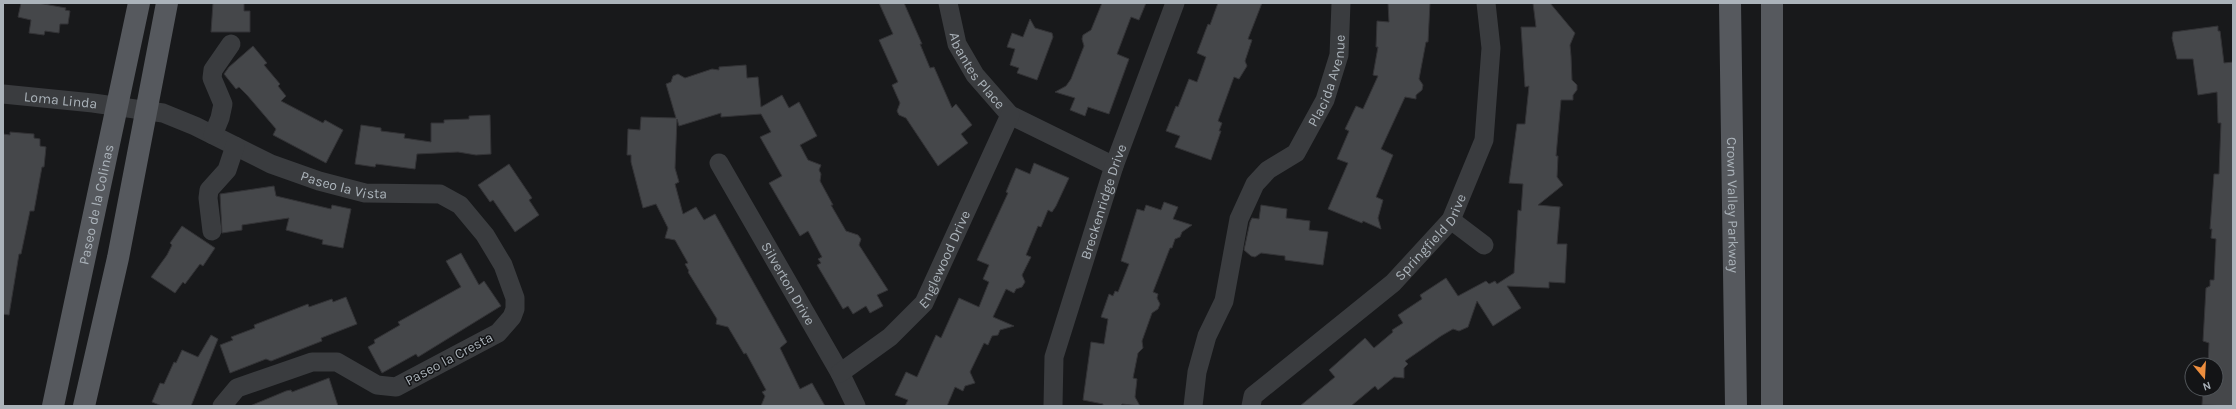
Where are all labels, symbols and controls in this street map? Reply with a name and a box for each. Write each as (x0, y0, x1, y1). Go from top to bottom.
street label: Abantes Place (946, 31, 1009, 112)
street label: Placida Avenue (1304, 34, 1348, 129)
street label: Loma Linda (23, 88, 98, 112)
street label: Crown Valley Parkway (1723, 137, 1743, 274)
street label: Breckenridge Drive (1077, 141, 1130, 262)
street label: Paseo de la Colinas (75, 143, 117, 266)
street label: Paseo la Vista (298, 167, 387, 202)
street label: Springfield Drive (1391, 191, 1469, 284)
street label: Englewood Drive (915, 208, 974, 312)
street label: Silverton Drive (758, 239, 819, 328)
street label: Paseo la Cresta (402, 329, 496, 389)
north arrow (2184, 357, 2224, 397)
text: N (2201, 379, 2213, 393)

